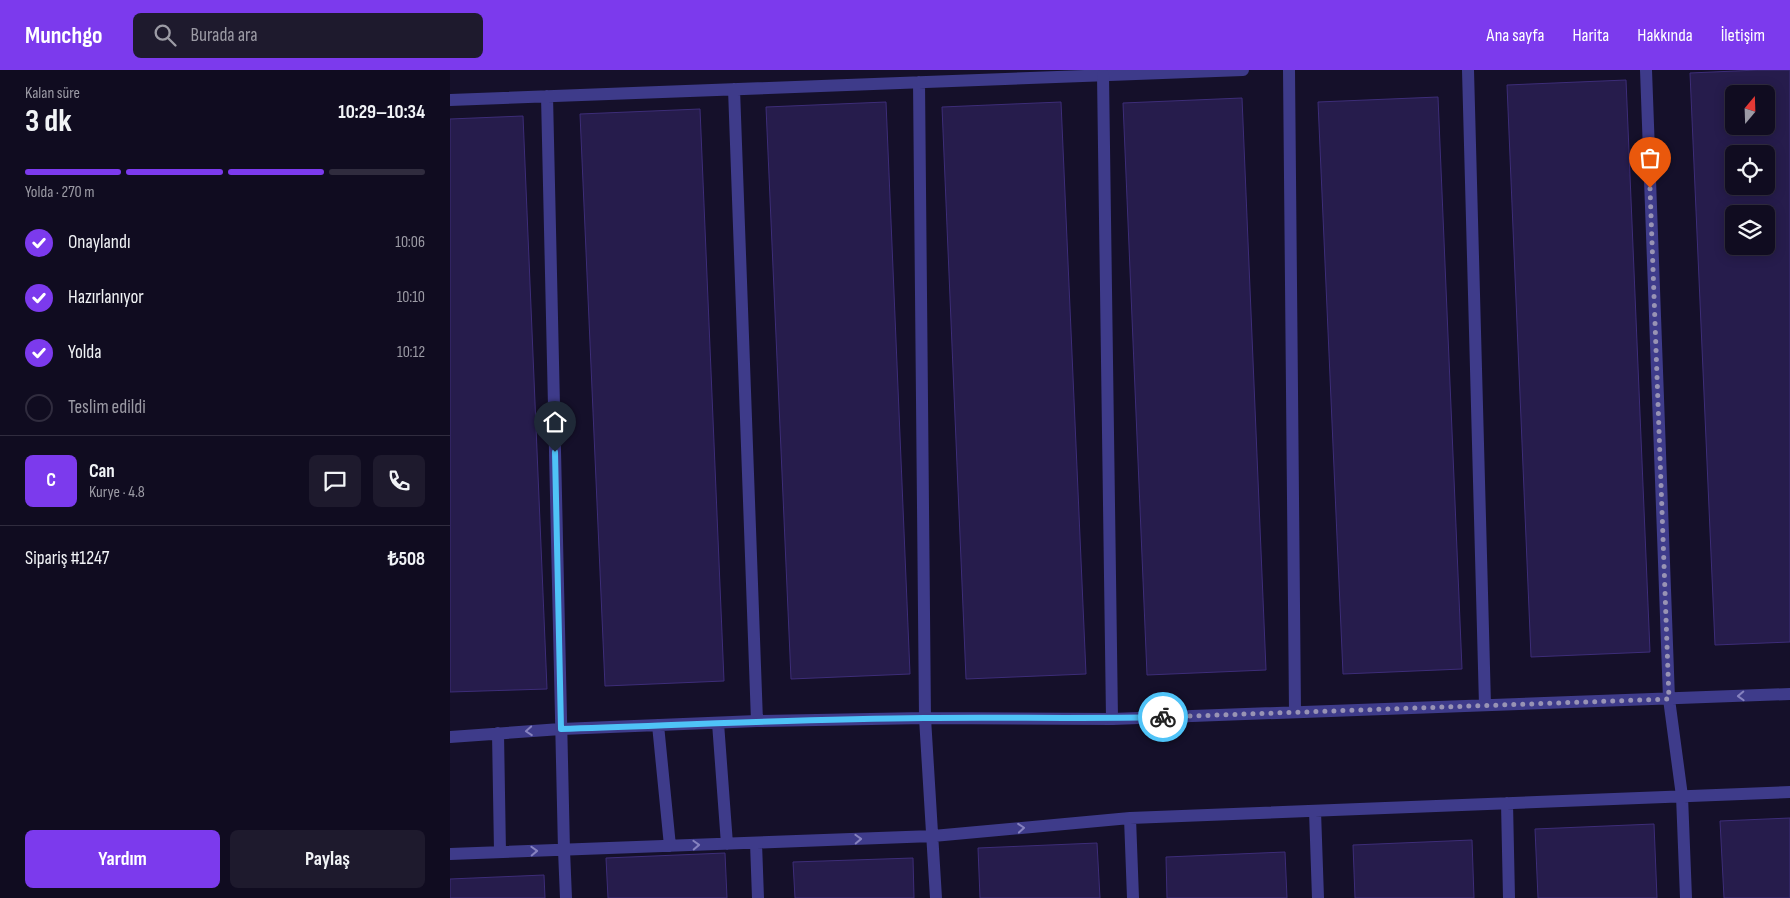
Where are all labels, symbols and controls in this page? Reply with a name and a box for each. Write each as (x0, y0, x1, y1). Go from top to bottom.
search box (133, 13, 483, 58)
text: Munchgo (25, 21, 103, 50)
icon: search (151, 21, 179, 49)
text: Burada ara (191, 24, 257, 47)
text: Ana sayfa (1487, 25, 1544, 46)
text: Harita (1572, 25, 1609, 46)
text: Hakkında (1637, 25, 1693, 46)
text: İletişim (1721, 25, 1765, 46)
text: Kalan süre (25, 84, 80, 103)
north arrow (1725, 85, 1775, 135)
map controls (1725, 85, 1775, 255)
text: 10:29–10:34 (338, 101, 425, 124)
text: 3 dk (25, 102, 72, 141)
pin (1629, 137, 1671, 188)
icon: bag (1636, 144, 1664, 172)
button: locate (1725, 145, 1775, 195)
text: Yolda · 270 m (25, 183, 95, 202)
button: layers (1725, 205, 1775, 255)
icon: check (25, 229, 53, 257)
text: Onaylandı (68, 231, 130, 254)
text: 10:06 (395, 233, 425, 252)
icon: check (25, 284, 53, 312)
text: Hazırlanıyor (68, 286, 144, 309)
text: 10:10 (397, 288, 425, 307)
icon: check (25, 339, 53, 367)
text: Yolda (68, 341, 102, 364)
text: 10:12 (397, 343, 425, 362)
text: Teslim edildi (68, 396, 146, 419)
pin (534, 401, 576, 452)
icon: home (541, 408, 569, 436)
button: chat (309, 455, 361, 507)
button: phone (373, 455, 425, 507)
text: Can (89, 460, 115, 483)
text: C (46, 469, 56, 492)
text: Kurye · 4.8 (89, 483, 145, 502)
text: Sipariş #1247 (25, 547, 109, 570)
text: ₺508 (388, 548, 425, 571)
one-way arrow (1737, 690, 1745, 701)
courier (1138, 692, 1188, 742)
icon: bike (1149, 703, 1177, 731)
one-way arrow (525, 726, 533, 737)
one-way arrow (1017, 823, 1025, 834)
button: Yardım (25, 830, 220, 888)
button: Paylaş (230, 830, 425, 888)
one-way arrow (855, 834, 863, 844)
one-way arrow (692, 840, 700, 850)
one-way arrow (530, 846, 538, 856)

